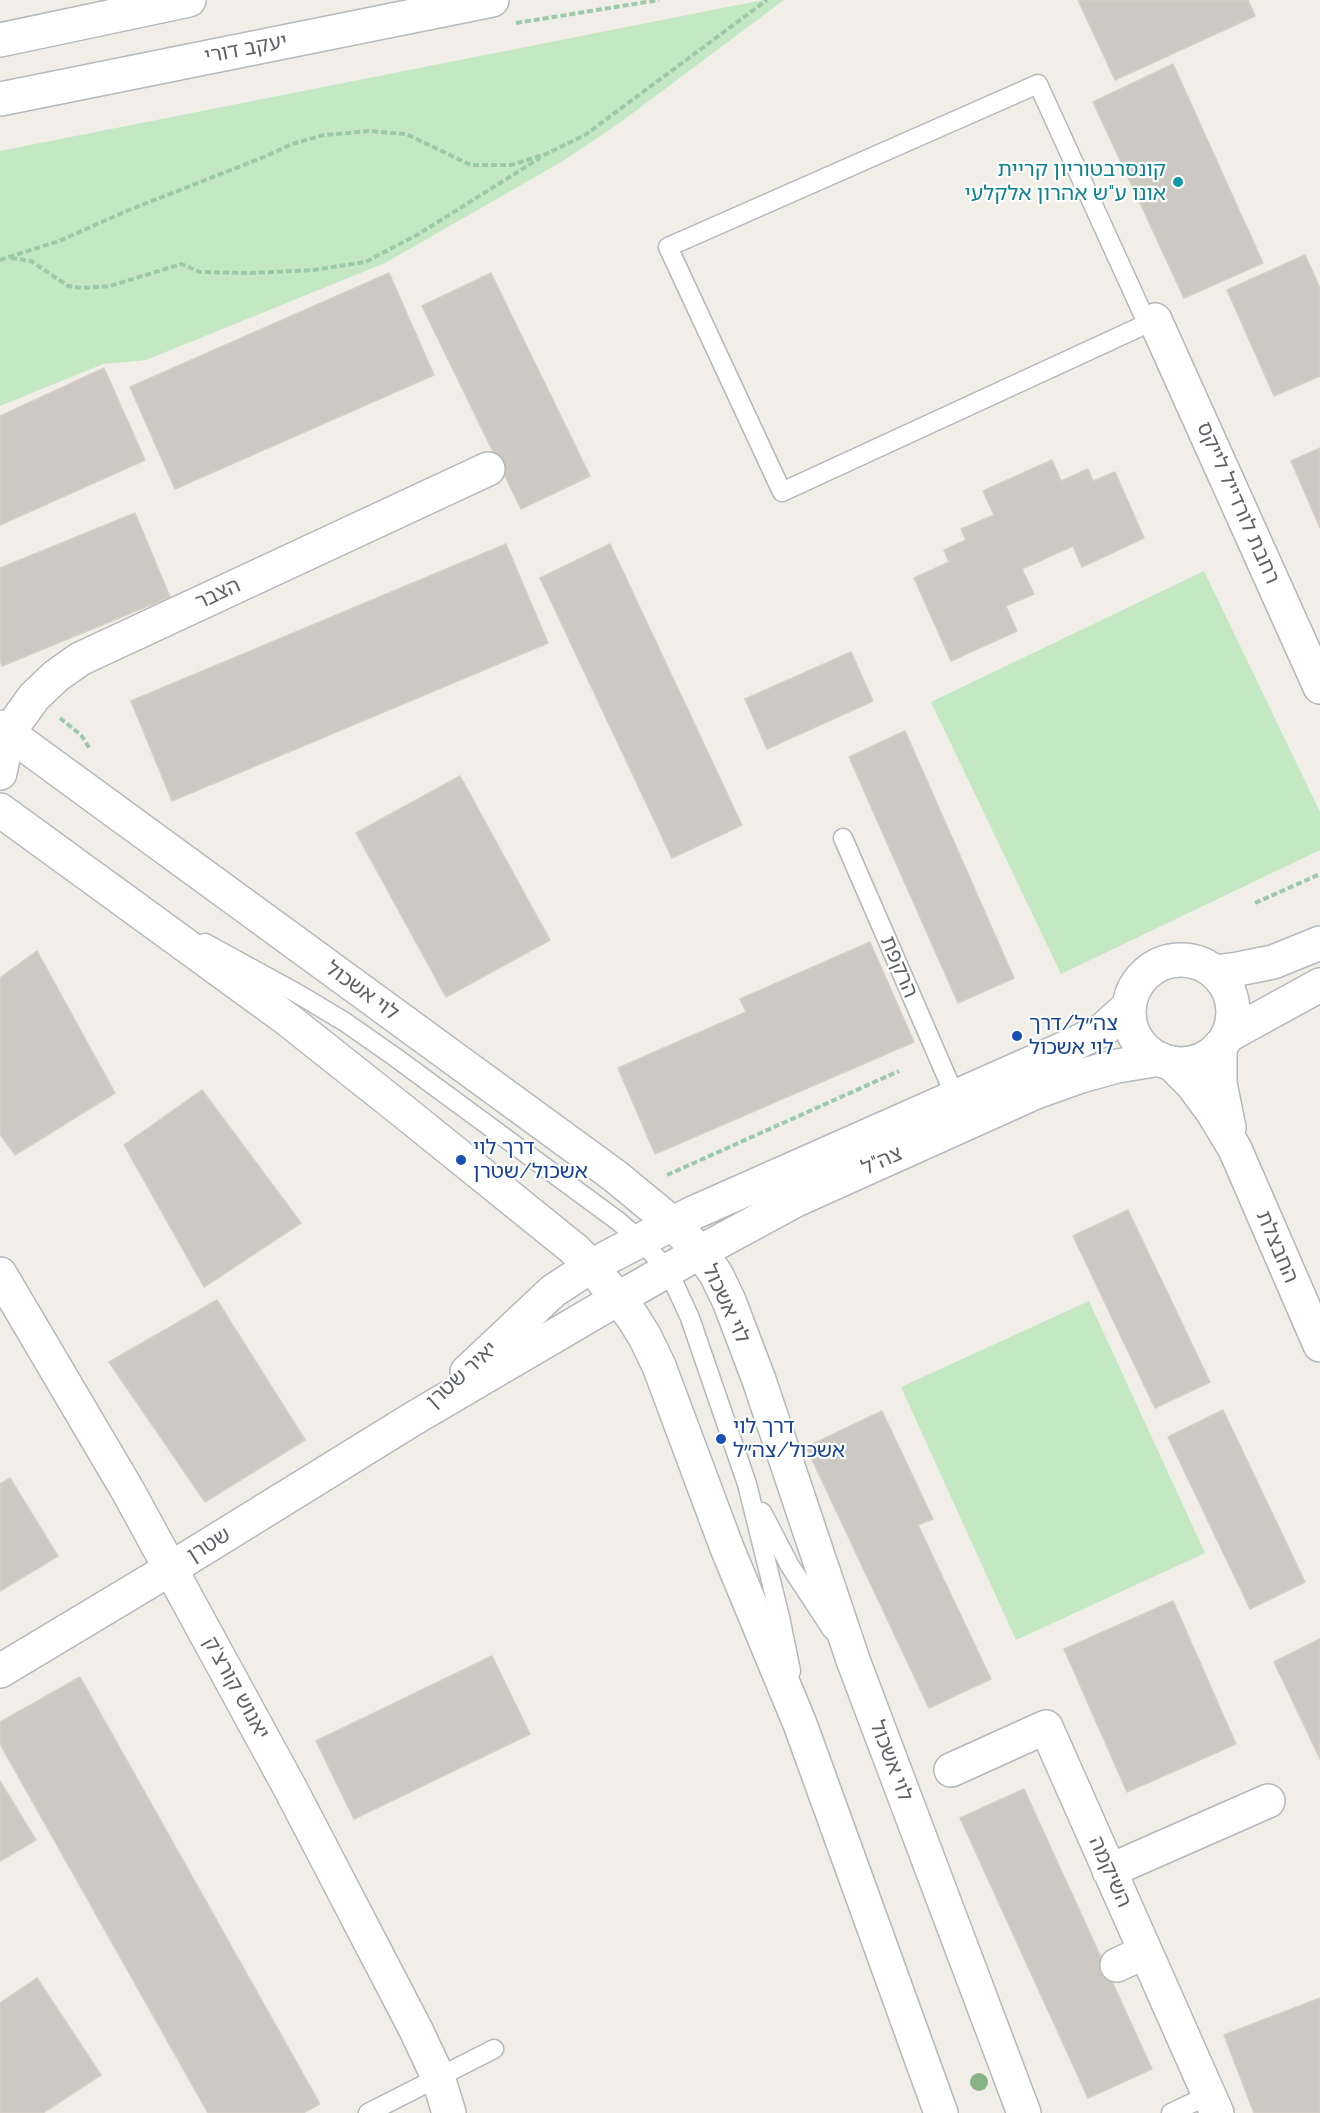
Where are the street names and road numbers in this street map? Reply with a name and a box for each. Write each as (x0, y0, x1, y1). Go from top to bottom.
street label: יעקב דורי (202, 29, 290, 69)
street label: רחבת לורדייל לייקס (1191, 418, 1285, 588)
street label: הצבר (191, 573, 245, 615)
street label: הרקפת (875, 932, 923, 1002)
street label: לוי אשכול (320, 956, 404, 1026)
street label: צה"ל (858, 1141, 906, 1181)
street label: החבצלת (1251, 1207, 1303, 1287)
street label: לוי אשכול (697, 1260, 755, 1348)
street label: יאיר שטרן (421, 1336, 503, 1414)
street label: שטרן (183, 1522, 235, 1568)
street label: יאנוש קורצ'ק (197, 1632, 275, 1744)
street label: לוי אשכול (864, 1717, 918, 1805)
street label: השיקמה (1083, 1833, 1137, 1911)

